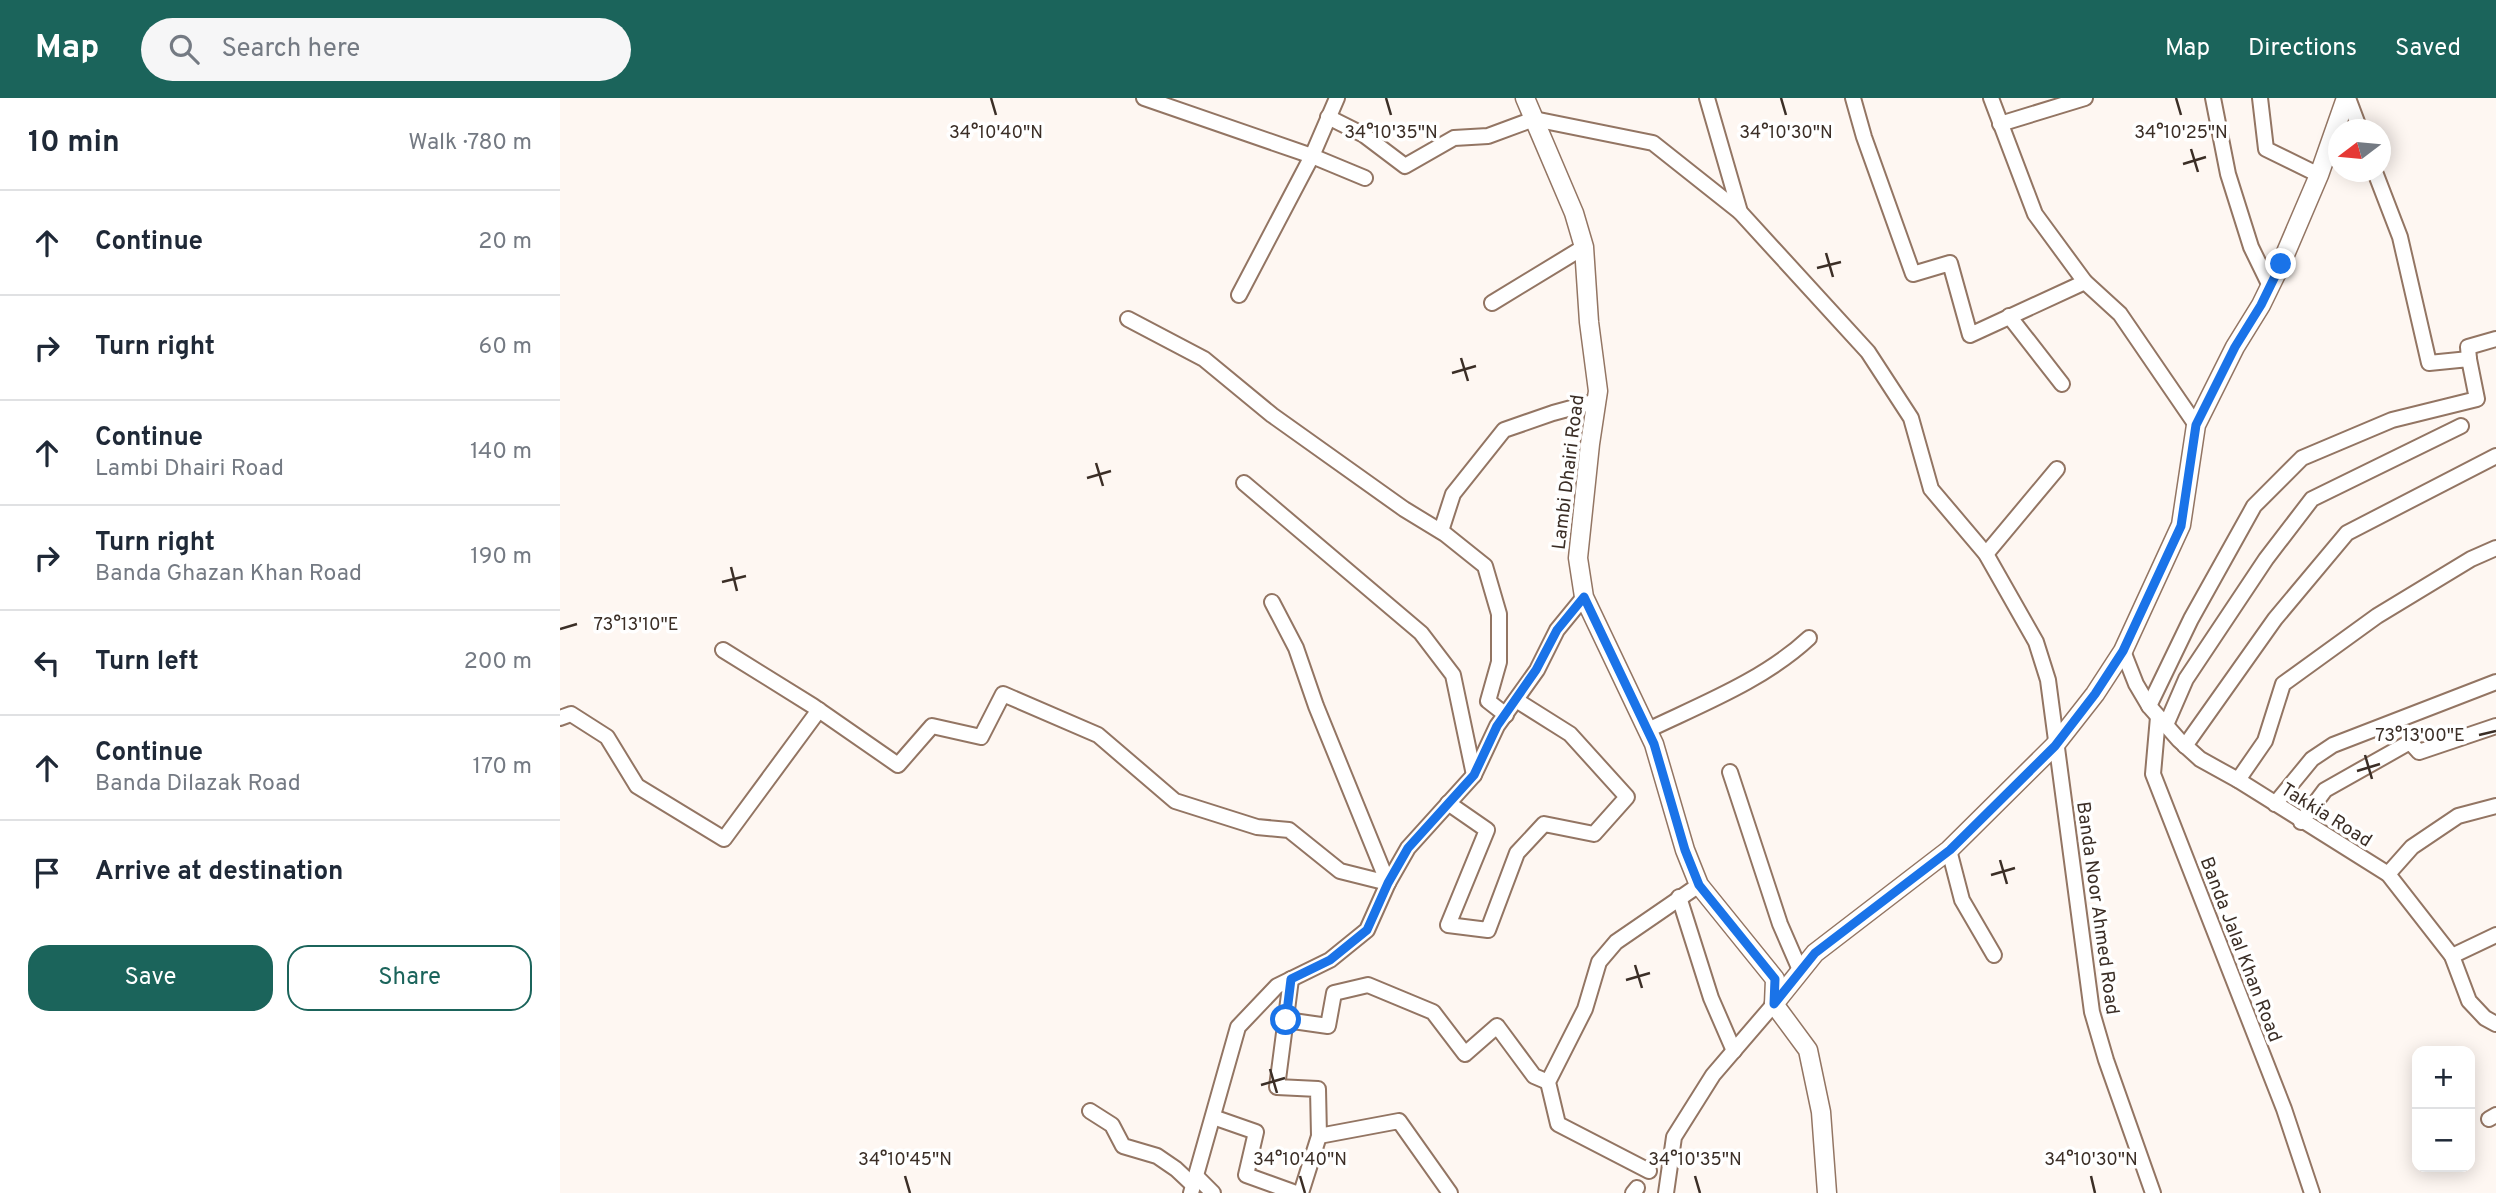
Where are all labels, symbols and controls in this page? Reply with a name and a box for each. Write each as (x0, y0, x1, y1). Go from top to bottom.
search box (141, 18, 631, 81)
text: Map (35, 28, 99, 70)
icon: search (165, 30, 203, 68)
text: Search here (221, 33, 360, 66)
text: Map (2165, 34, 2210, 64)
text: Directions (2248, 34, 2357, 64)
text: Saved (2395, 34, 2461, 64)
north arrow (2328, 119, 2391, 182)
text: 34°10'40"N (949, 122, 1043, 145)
text: 34°10'35"N (1344, 122, 1438, 145)
text: 34°10'30"N (1739, 122, 1833, 145)
text: 34°10'25"N (2134, 122, 2228, 145)
text: 10 min (28, 125, 120, 162)
text: Walk · 780 m (408, 129, 532, 158)
icon: ahead (28, 224, 66, 262)
text: Continue (95, 226, 203, 259)
text: 20 m (478, 228, 532, 257)
route end (2265, 248, 2296, 279)
icon: right (28, 329, 66, 367)
text: Turn right (95, 331, 215, 364)
text: 60 m (479, 333, 532, 362)
street label: Lambi Dhairi Road (1548, 393, 1590, 551)
text: Continue (95, 422, 203, 455)
icon: ahead (28, 434, 66, 472)
text: 140 m (470, 438, 532, 467)
text: Lambi Dhairi Road (95, 455, 284, 484)
text: Turn right (95, 527, 215, 560)
icon: right (28, 539, 66, 577)
text: 190 m (470, 543, 532, 572)
text: Banda Ghazan Khan Road (95, 560, 362, 589)
text: 73°13'10"E (593, 614, 679, 637)
icon: left (28, 644, 66, 682)
text: Turn left (95, 646, 199, 679)
text: 200 m (464, 648, 532, 677)
text: 73°13'00"E (2375, 725, 2465, 748)
text: Continue (95, 737, 203, 770)
icon: ahead (28, 749, 66, 787)
text: 170 m (473, 753, 532, 782)
text: Banda Dilazak Road (95, 770, 301, 799)
street label: Takkia Road (2276, 778, 2376, 853)
street label: Banda Noor Ahmed Road (2070, 800, 2124, 1016)
icon: arrive (28, 854, 66, 892)
street label: Banda Jalal Khan Road (2194, 854, 2287, 1046)
text: Arrive at destination (95, 856, 343, 889)
button: Save (28, 945, 273, 1011)
button: Share (287, 945, 532, 1011)
route start (1270, 1004, 1301, 1035)
map controls (2412, 1046, 2475, 1172)
button: + (2412, 1046, 2475, 1109)
button: − (2412, 1109, 2475, 1172)
text: 34°10'45"N (858, 1149, 952, 1172)
text: 34°10'40"N (1253, 1149, 1347, 1172)
text: 34°10'35"N (1648, 1149, 1742, 1172)
text: 34°10'30"N (2044, 1149, 2138, 1172)

